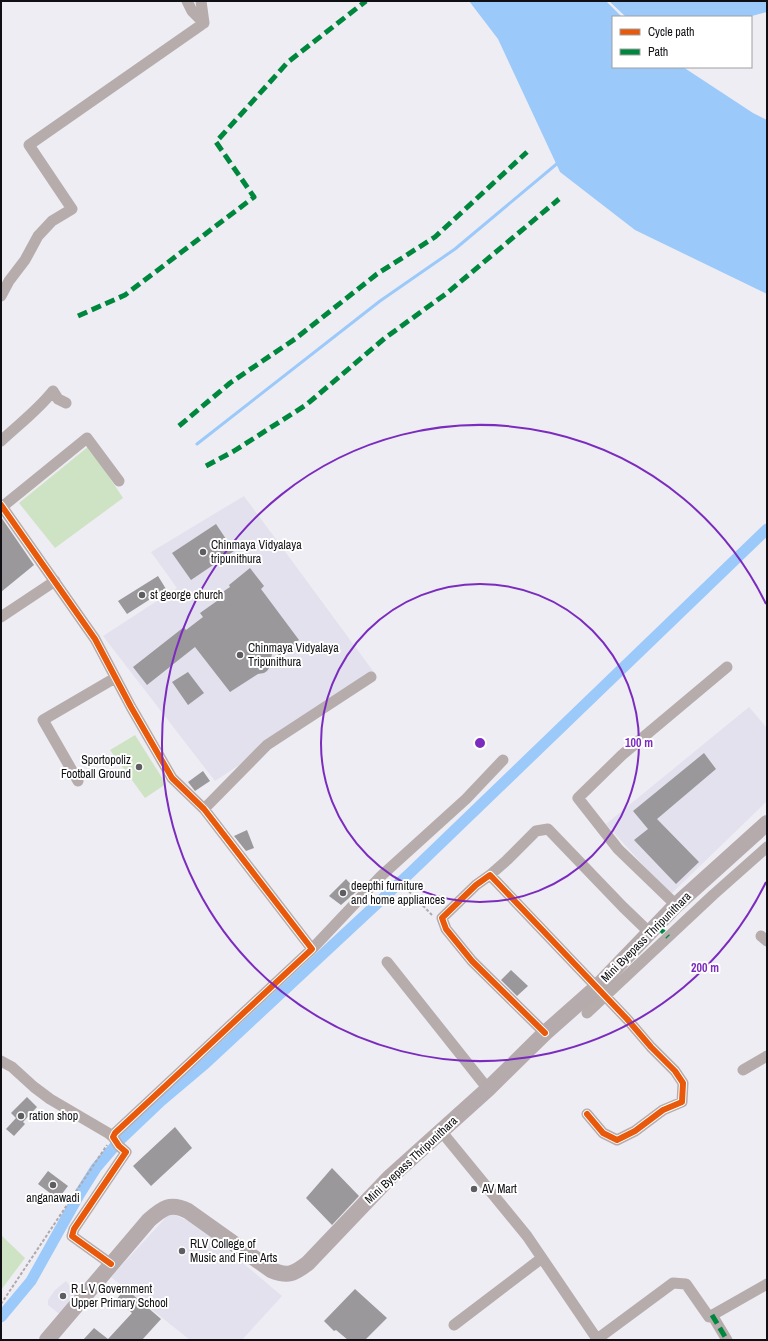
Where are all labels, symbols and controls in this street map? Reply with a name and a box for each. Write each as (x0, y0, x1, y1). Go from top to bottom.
legend (612, 16, 752, 68)
text: Cycle path (648, 24, 695, 40)
text: Path (648, 44, 668, 60)
place label: Chinmaya Vidyalaya tripunithura (211, 537, 302, 567)
marker: Chinmaya Vidyalaya tripunithura (198, 547, 208, 557)
place label: st george church (150, 587, 223, 603)
marker: st george church (137, 590, 147, 600)
place label: Chinmaya Vidyalaya Tripunithura (248, 640, 339, 670)
marker: Chinmaya Vidyalaya Tripunithura (235, 650, 245, 660)
text: 100 m (625, 735, 653, 751)
centre of rings (473, 736, 487, 750)
place label: Sportopoliz Football Ground (61, 752, 131, 782)
marker: Sportopoliz Football Ground (134, 762, 144, 772)
place label: deepthi furniture and home appliances (351, 878, 445, 908)
marker: deepthi furniture and home appliances (338, 888, 348, 898)
street label: Mini Byepass Thripunithara (597, 888, 695, 986)
text: 200 m (691, 960, 719, 976)
place label: ration shop (29, 1108, 78, 1124)
marker: ration shop (16, 1111, 26, 1121)
street label: Mini Byepass Thripunithara (361, 1112, 461, 1207)
marker: anganawadi (48, 1180, 58, 1190)
place label: AV Mart (481, 1181, 517, 1197)
marker: AV Mart (469, 1184, 479, 1194)
place label: anganawadi (26, 1190, 80, 1206)
place label: RLV College of Music and Fine Arts (190, 1236, 278, 1266)
marker: RLV College of Music and Fine Arts (177, 1246, 187, 1256)
place label: R L V Government Upper Primary School (71, 1281, 168, 1311)
marker: R L V Government Upper Primary School (58, 1291, 68, 1301)

